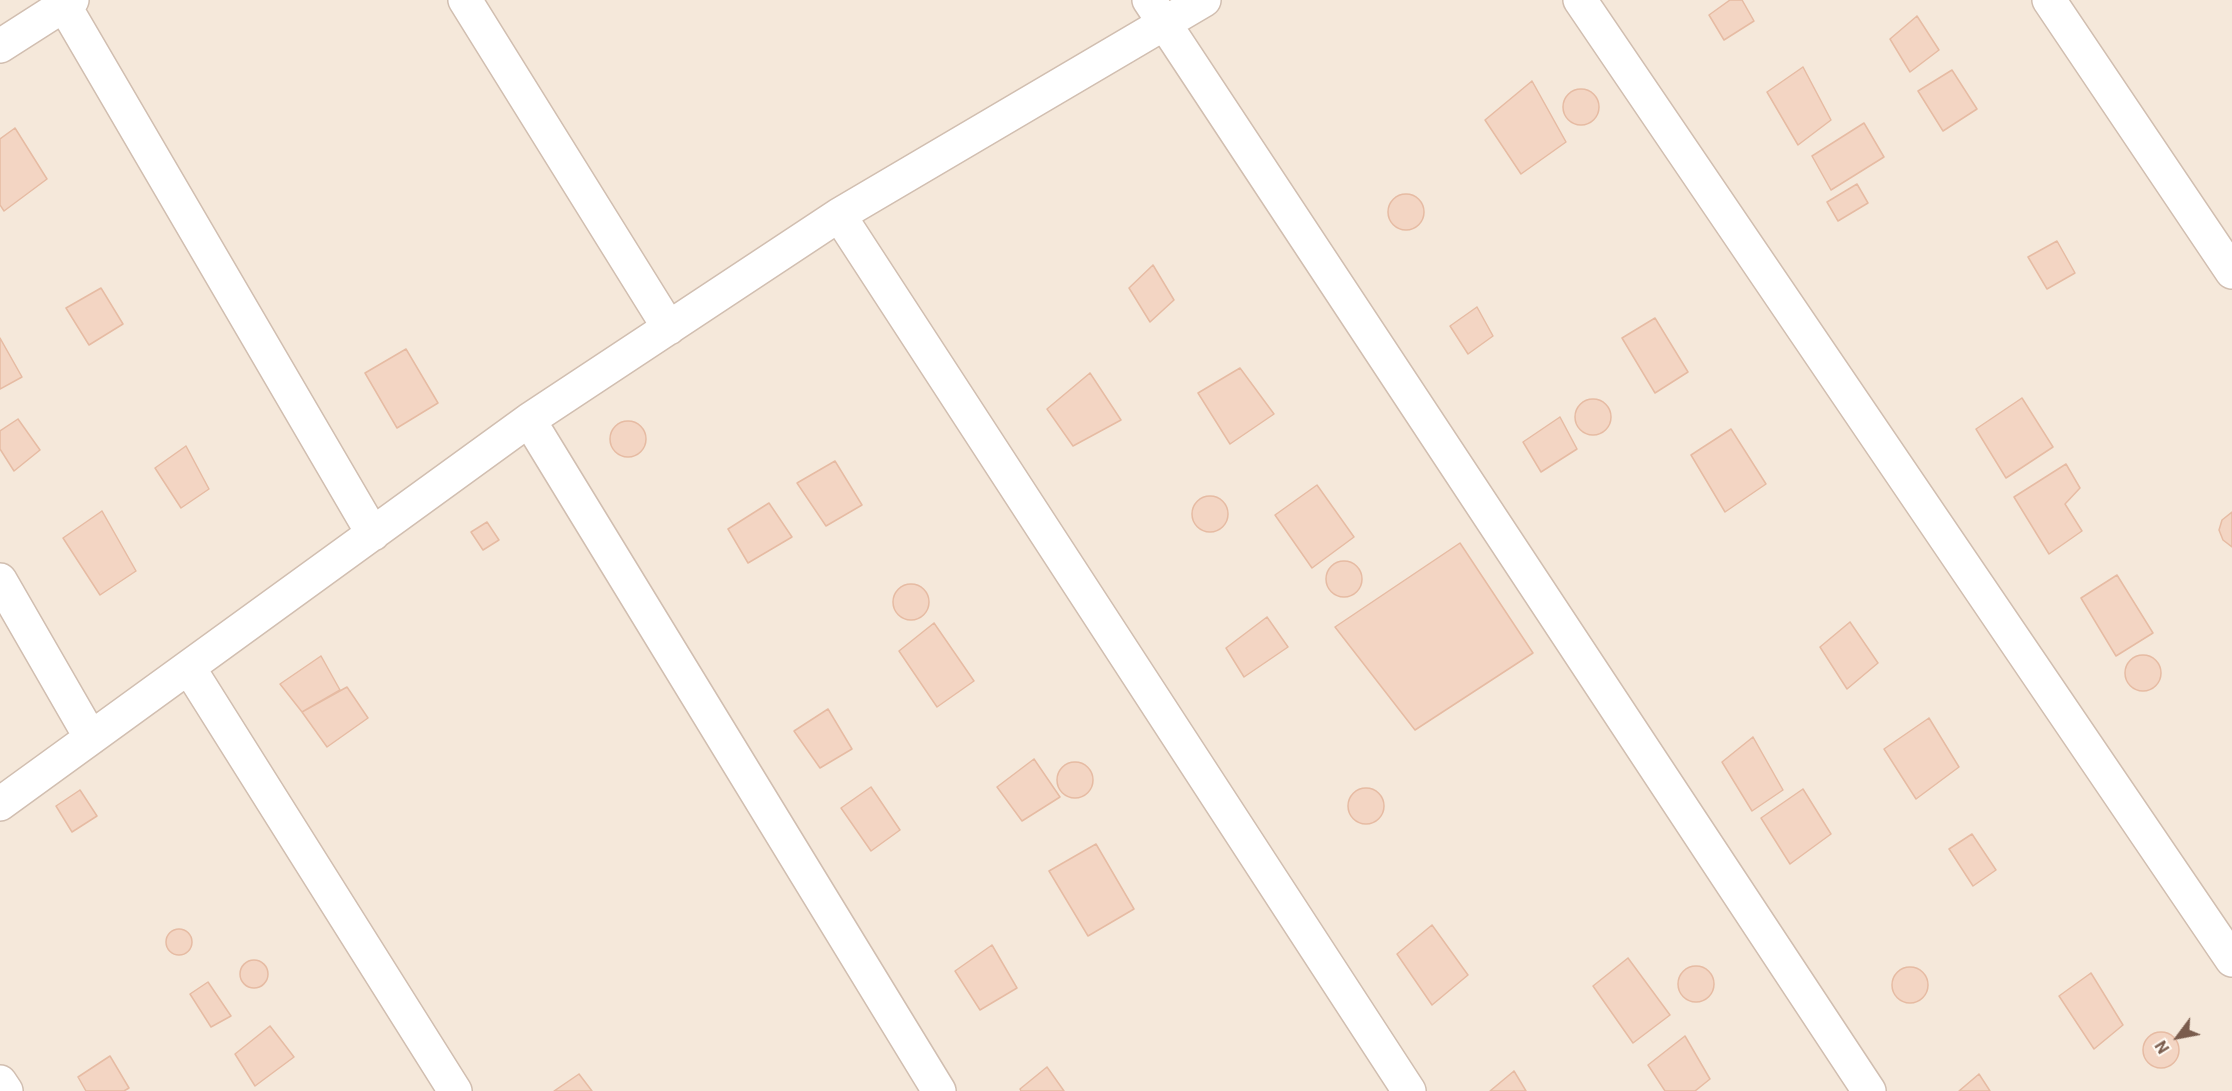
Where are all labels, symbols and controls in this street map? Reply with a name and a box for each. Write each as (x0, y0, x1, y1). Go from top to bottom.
north arrow (2148, 1007, 2208, 1067)
text: N (2151, 1037, 2173, 1057)

